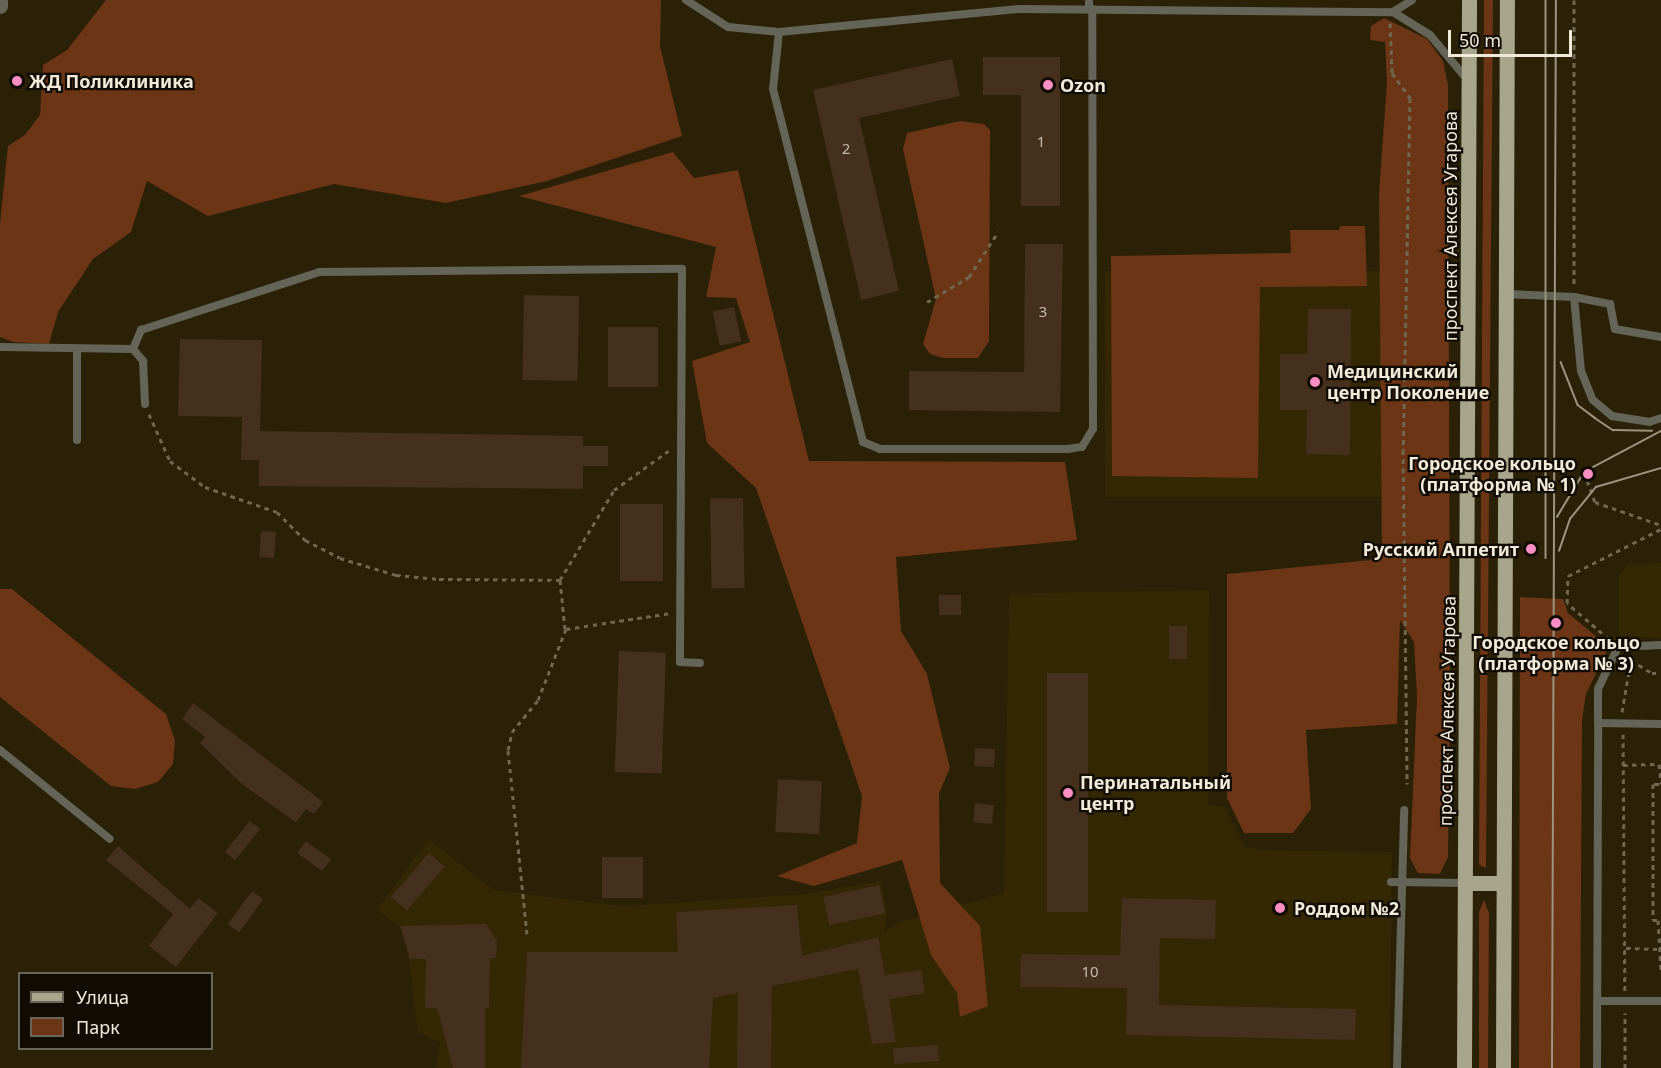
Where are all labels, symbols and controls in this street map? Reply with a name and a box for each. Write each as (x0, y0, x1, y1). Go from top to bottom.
scale bar (1451, 18, 1576, 56)
text: 50 m (1459, 28, 1501, 52)
place label: ЖД Поликлиника (29, 70, 194, 92)
marker: ЖД Поликлиника (10, 74, 24, 88)
place label: Ozon (1060, 74, 1106, 96)
marker: Ozon (1041, 78, 1055, 92)
street label: проспект Алексея Угарова (1439, 111, 1461, 341)
house number: 1 (1037, 133, 1045, 151)
house number: 2 (842, 140, 850, 158)
house number: 3 (1039, 303, 1047, 321)
place label: Медицинский центр Поколение (1327, 361, 1489, 404)
marker: Медицинский центр Поколение (1308, 375, 1322, 389)
place label: Городское кольцо (платформа № 1) (1408, 453, 1576, 496)
marker: Городское кольцо (платформа № 1) (1581, 467, 1595, 481)
place label: Русский Аппетит (1363, 538, 1519, 560)
marker: Русский Аппетит (1524, 542, 1538, 556)
street label: проспект Алексея Угарова (1434, 596, 1460, 826)
marker: Городское кольцо (платформа № 3) (1549, 616, 1563, 630)
place label: Городское кольцо (платформа № 3) (1472, 632, 1640, 674)
place label: Перинатальный центр (1080, 772, 1231, 814)
marker: Перинатальный центр (1061, 786, 1075, 800)
place label: Роддом №2 (1294, 897, 1399, 919)
marker: Роддом №2 (1271, 899, 1289, 917)
house number: 10 (1081, 963, 1099, 981)
legend (18, 972, 213, 1050)
text: Улица (76, 985, 129, 1009)
text: Парк (76, 1015, 120, 1039)

